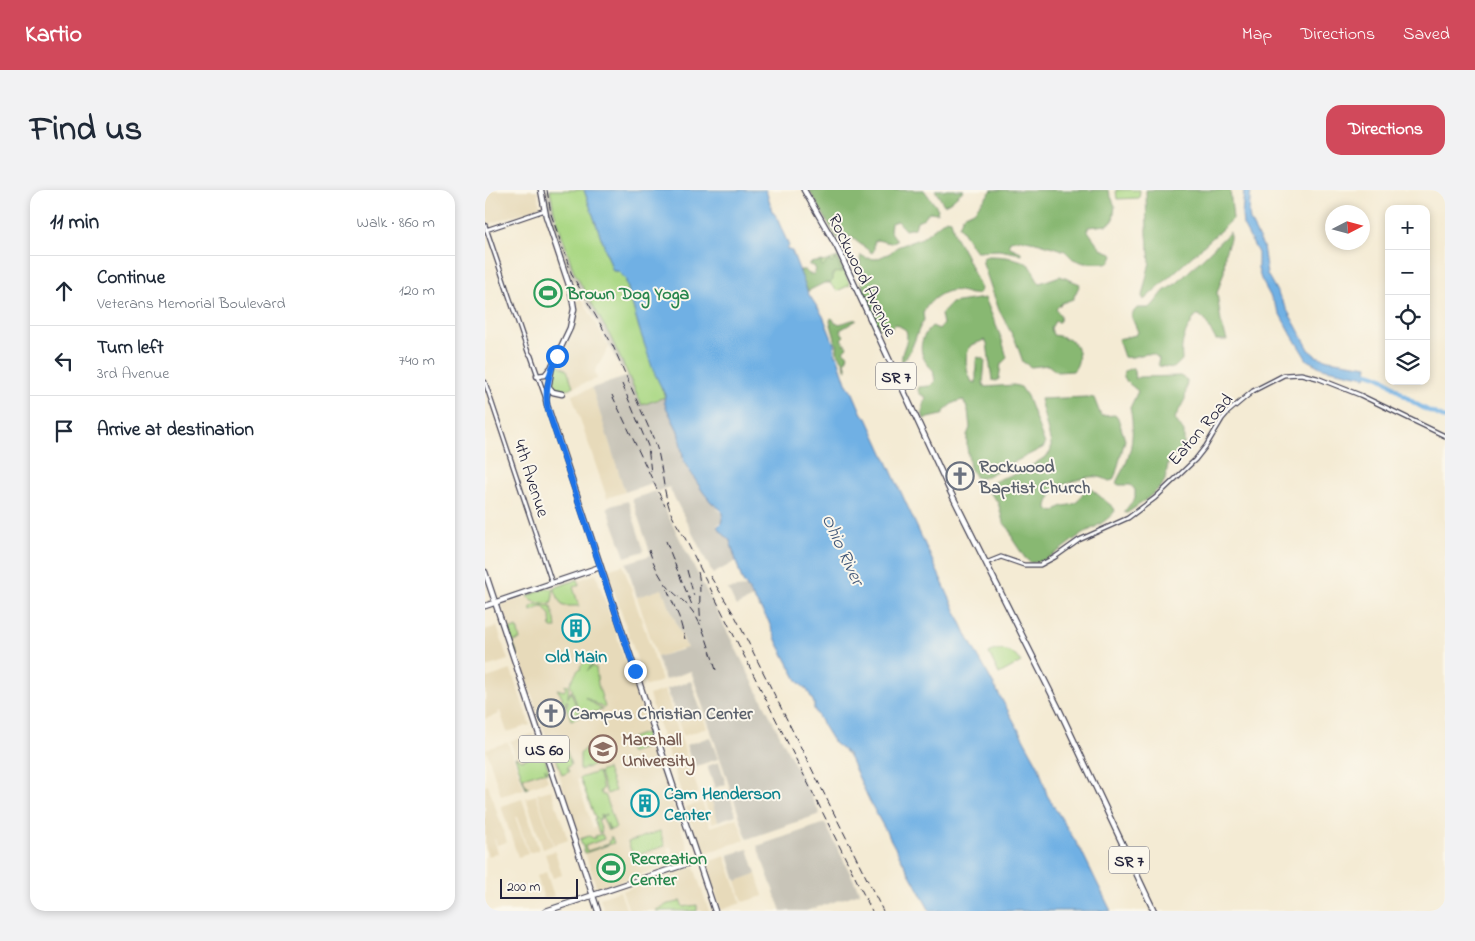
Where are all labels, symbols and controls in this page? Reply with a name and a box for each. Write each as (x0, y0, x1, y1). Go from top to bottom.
text: Kartio (25, 18, 82, 53)
text: Map (1242, 22, 1272, 48)
text: Directions (1300, 22, 1375, 48)
text: Saved (1403, 22, 1450, 48)
text: Find us (30, 105, 142, 156)
button: Directions (1326, 105, 1445, 155)
north arrow (1325, 205, 1370, 250)
map controls (1385, 205, 1430, 385)
button: + (1385, 205, 1430, 250)
text: 11 min (50, 208, 99, 238)
street label: Rockwood Avenue (820, 210, 903, 343)
text: Walk · 860 m (356, 211, 435, 235)
button: − (1385, 250, 1430, 295)
text: Continue (97, 265, 165, 292)
icon: ahead (50, 277, 78, 305)
sports icon: Brown Dog Yoga (533, 278, 563, 308)
text: 120 m (399, 279, 435, 303)
place label: Brown Dog Yoga (566, 282, 690, 309)
text: Veterans Memorial Boulevard (97, 292, 285, 316)
button: locate (1385, 295, 1430, 340)
text: Turn left (97, 335, 164, 362)
button: layers (1385, 340, 1430, 385)
route start (546, 345, 569, 368)
icon: left (50, 347, 78, 375)
text: 740 m (398, 349, 435, 373)
text: 3rd Avenue (97, 362, 169, 386)
road number: SR 7 (876, 362, 916, 390)
street label: Eaton Road (1163, 388, 1240, 472)
icon: arrive (50, 417, 78, 445)
text: Arrive at destination (97, 417, 254, 444)
street label: 4th Avenue (505, 436, 555, 522)
place label: Rockwood Baptist Church (978, 455, 1091, 502)
church icon: Rockwood Baptist Church (945, 461, 975, 491)
water label: Ohio River (813, 510, 871, 592)
building icon: Old Main (561, 613, 591, 643)
place label: Old Main (545, 645, 607, 671)
route end (624, 660, 647, 683)
church icon: Campus Christian Center (536, 698, 566, 728)
place label: Campus Christian Center (570, 702, 753, 728)
place label: Marshall University (622, 728, 695, 776)
school or university icon: Marshall University (588, 734, 618, 764)
road number: US 60 (519, 736, 569, 762)
place label: Cam Henderson Center (664, 782, 781, 829)
building icon: Cam Henderson Center (630, 788, 660, 818)
road number: SR 7 (1109, 846, 1149, 874)
place label: Recreation Center (630, 847, 707, 894)
sports icon: Recreation Center (596, 853, 626, 883)
scale bar (500, 876, 577, 899)
text: 200 m (507, 877, 540, 898)

